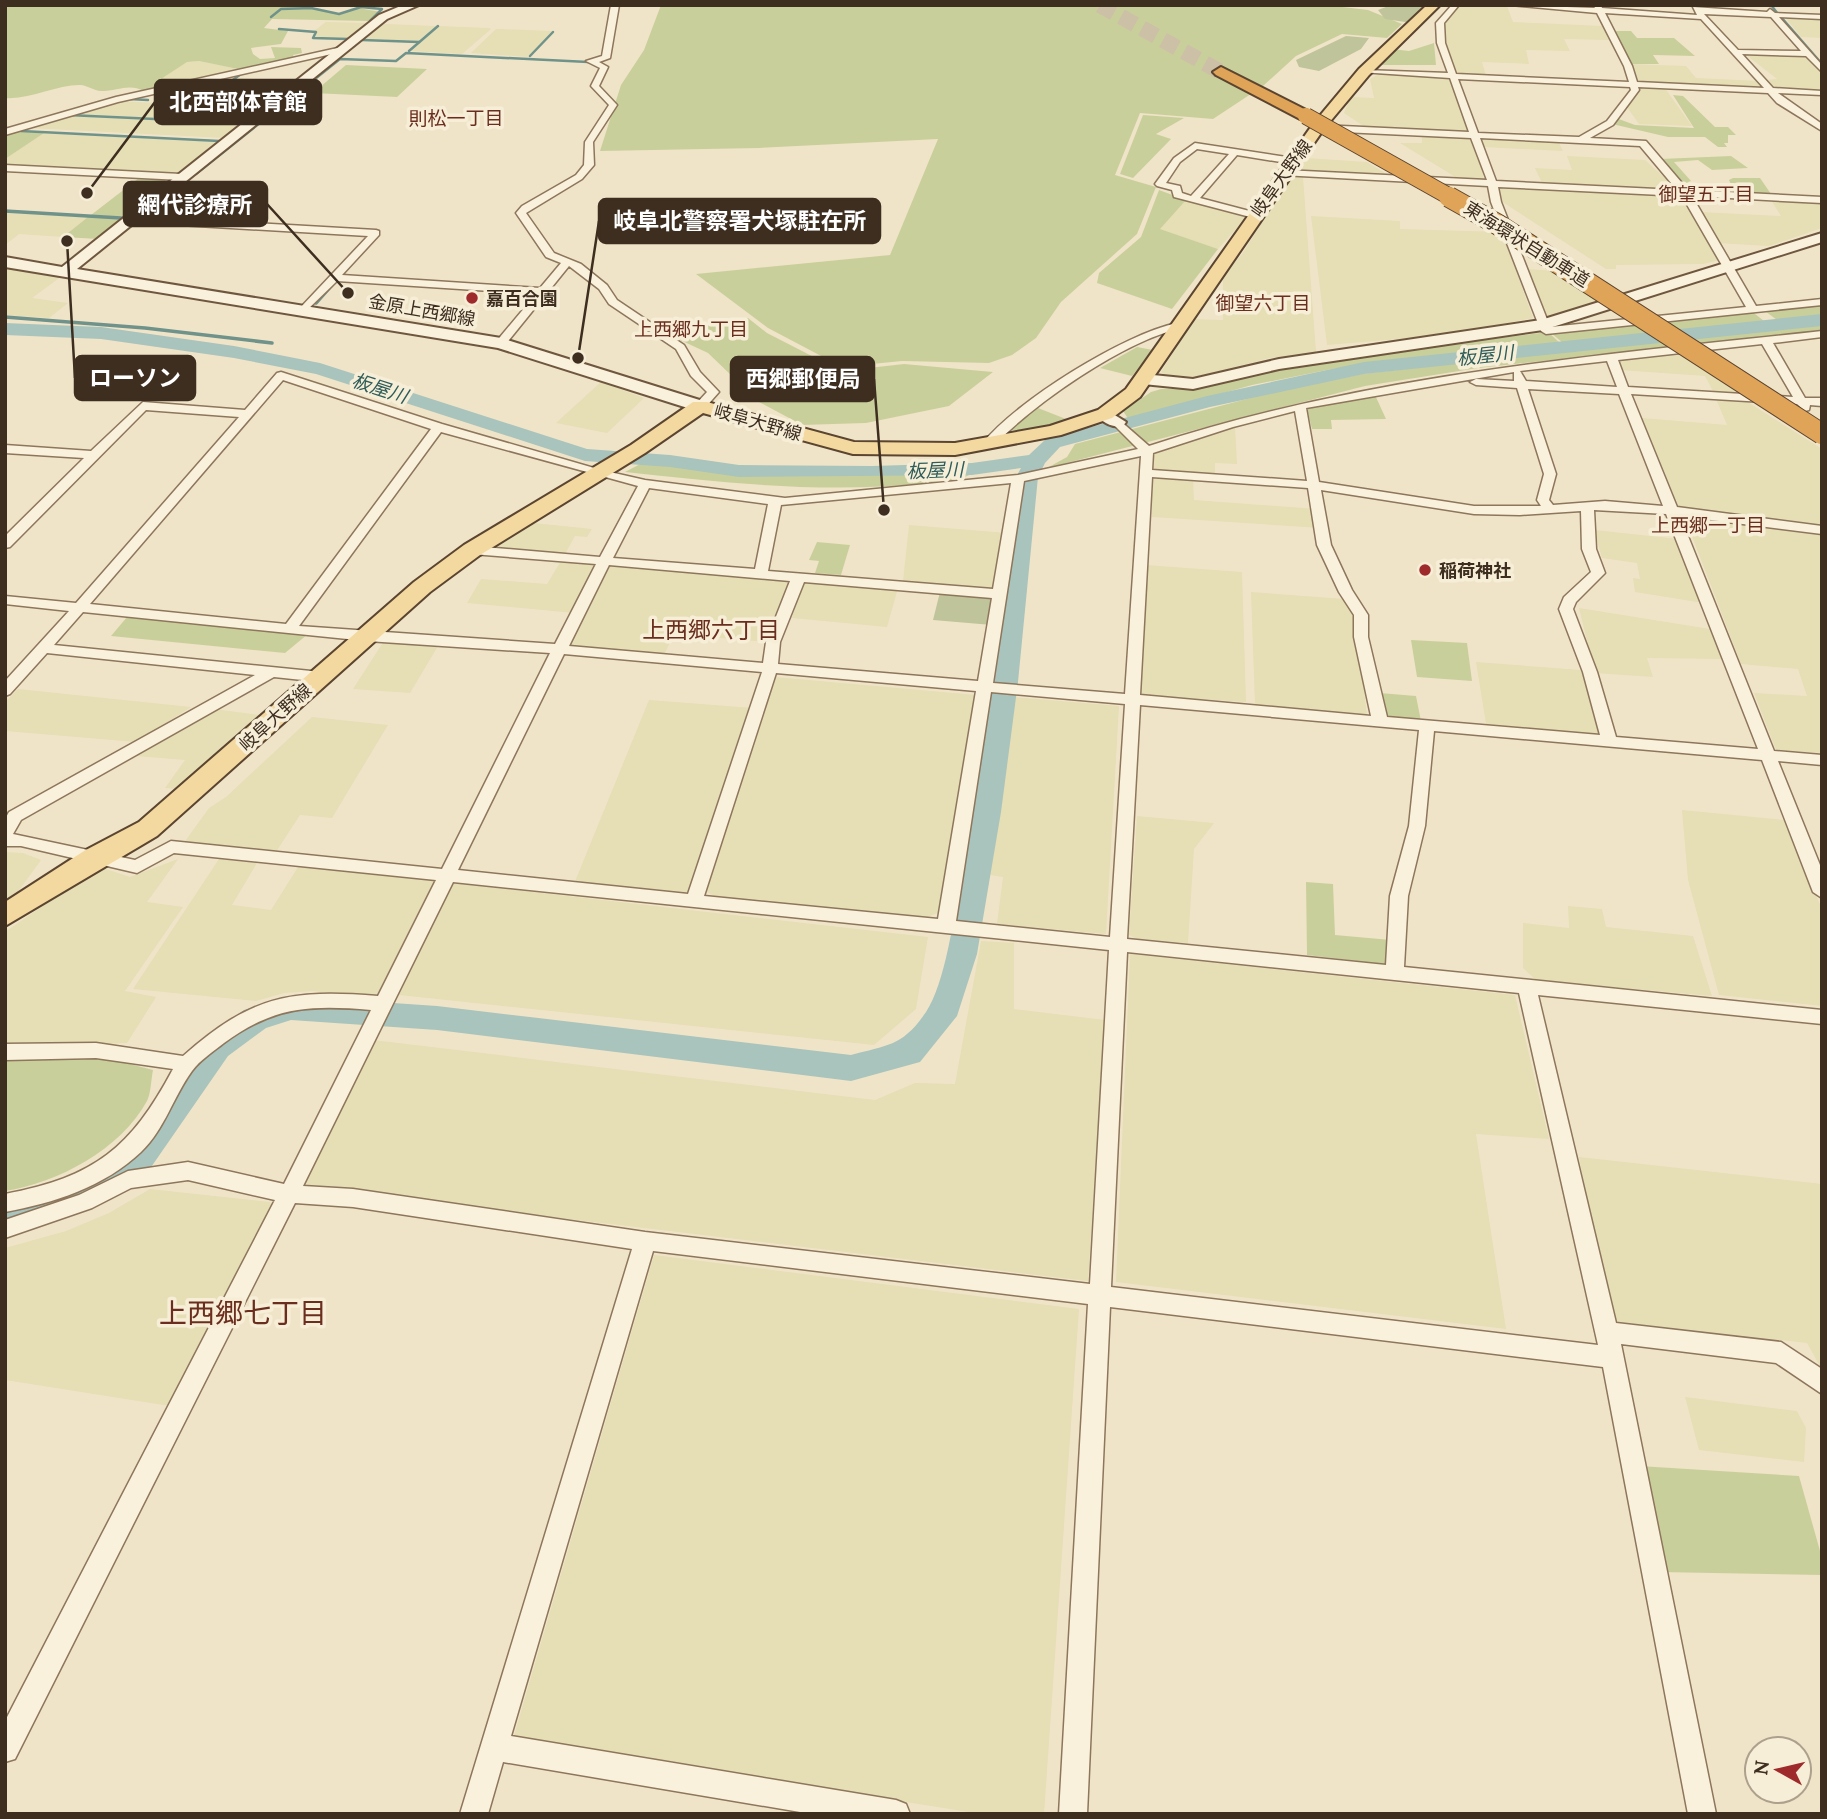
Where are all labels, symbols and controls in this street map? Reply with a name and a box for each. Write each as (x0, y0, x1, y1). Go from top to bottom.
callout: 北西部体育館 (155, 80, 321, 124)
text: 北西部体育館 (169, 87, 307, 116)
district label: 則松一丁目 (408, 106, 504, 130)
street label: 岐阜大野線 (1245, 135, 1317, 221)
callout: 網代診療所 (124, 182, 267, 226)
district label: 御望五丁目 (1658, 182, 1754, 206)
text: 網代診療所 (138, 190, 253, 219)
street label: 東海環状自動車道 (1460, 196, 1594, 292)
callout: 岐阜北警察署犬塚駐在所 (599, 199, 880, 243)
text: 岐阜北警察署犬塚駐在所 (614, 206, 867, 235)
place label: 嘉百合園 (486, 287, 558, 310)
street label: 金原上西郷線 (367, 289, 477, 331)
marker: 嘉百合園 (464, 290, 480, 306)
district label: 御望六丁目 (1215, 291, 1311, 315)
district label: 上西郷九丁目 (634, 317, 748, 341)
water label: 板屋川 (1455, 340, 1517, 370)
callout: ローソン (75, 356, 195, 400)
callout: 西郷郵便局 (731, 357, 874, 401)
text: ローソン (89, 363, 181, 392)
text: 西郷郵便局 (746, 364, 861, 393)
water label: 板屋川 (349, 368, 413, 409)
street label: 岐阜大野線 (712, 399, 804, 445)
water label: 板屋川 (906, 457, 966, 483)
district label: 上西郷一丁目 (1651, 513, 1765, 537)
place label: 稲荷神社 (1439, 559, 1511, 582)
marker: 稲荷神社 (1417, 562, 1433, 578)
district label: 上西郷六丁目 (642, 615, 780, 644)
street label: 岐阜大野線 (234, 678, 316, 756)
district label: 上西郷七丁目 (159, 1295, 327, 1331)
north arrow (1743, 1735, 1813, 1805)
text: N (1748, 1758, 1774, 1777)

